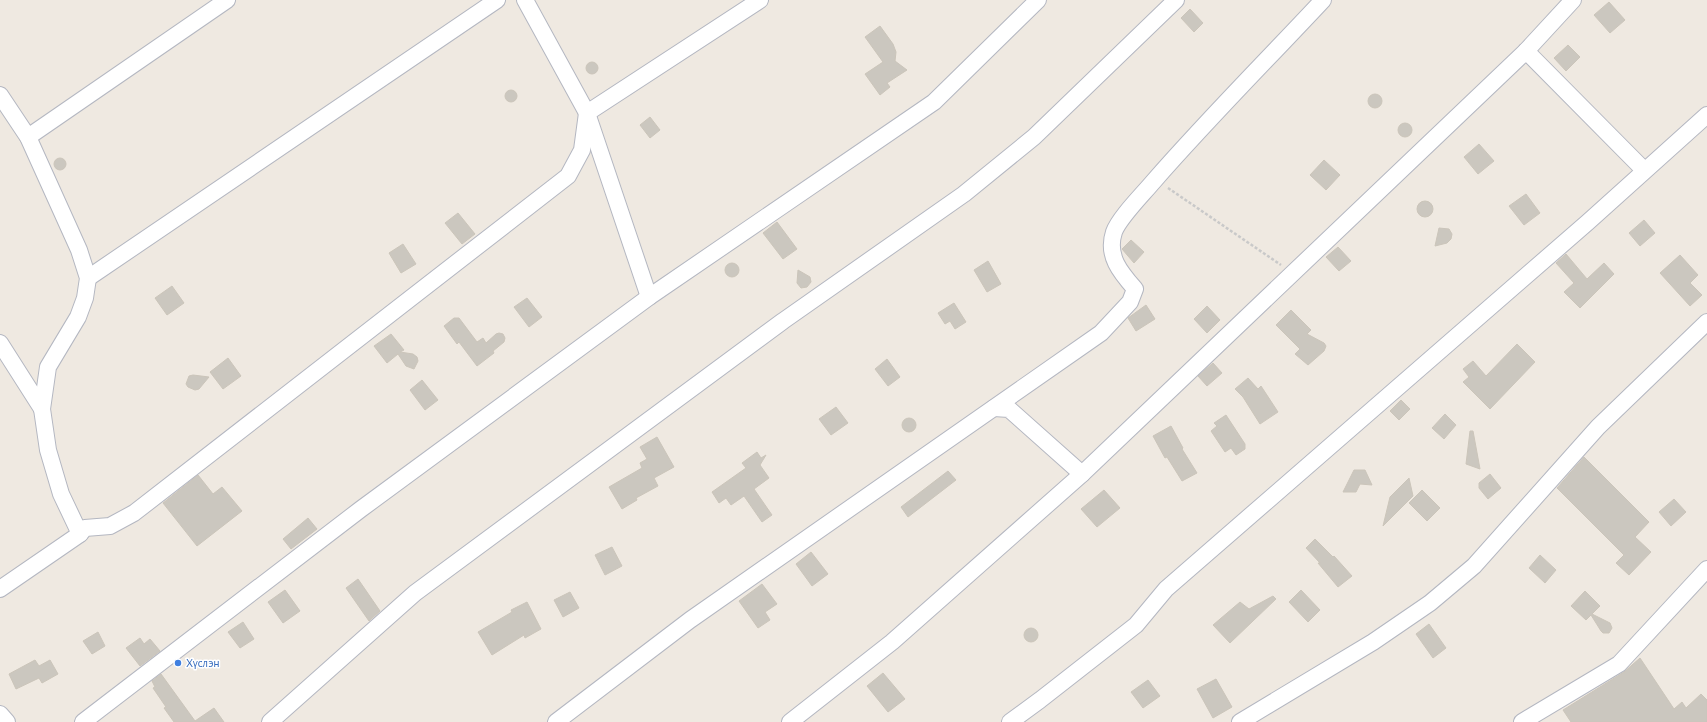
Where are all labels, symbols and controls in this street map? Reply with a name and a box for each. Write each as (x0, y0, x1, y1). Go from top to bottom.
place label: Хүслэн (186, 657, 220, 669)
marker: Хүслэн (173, 658, 183, 668)

